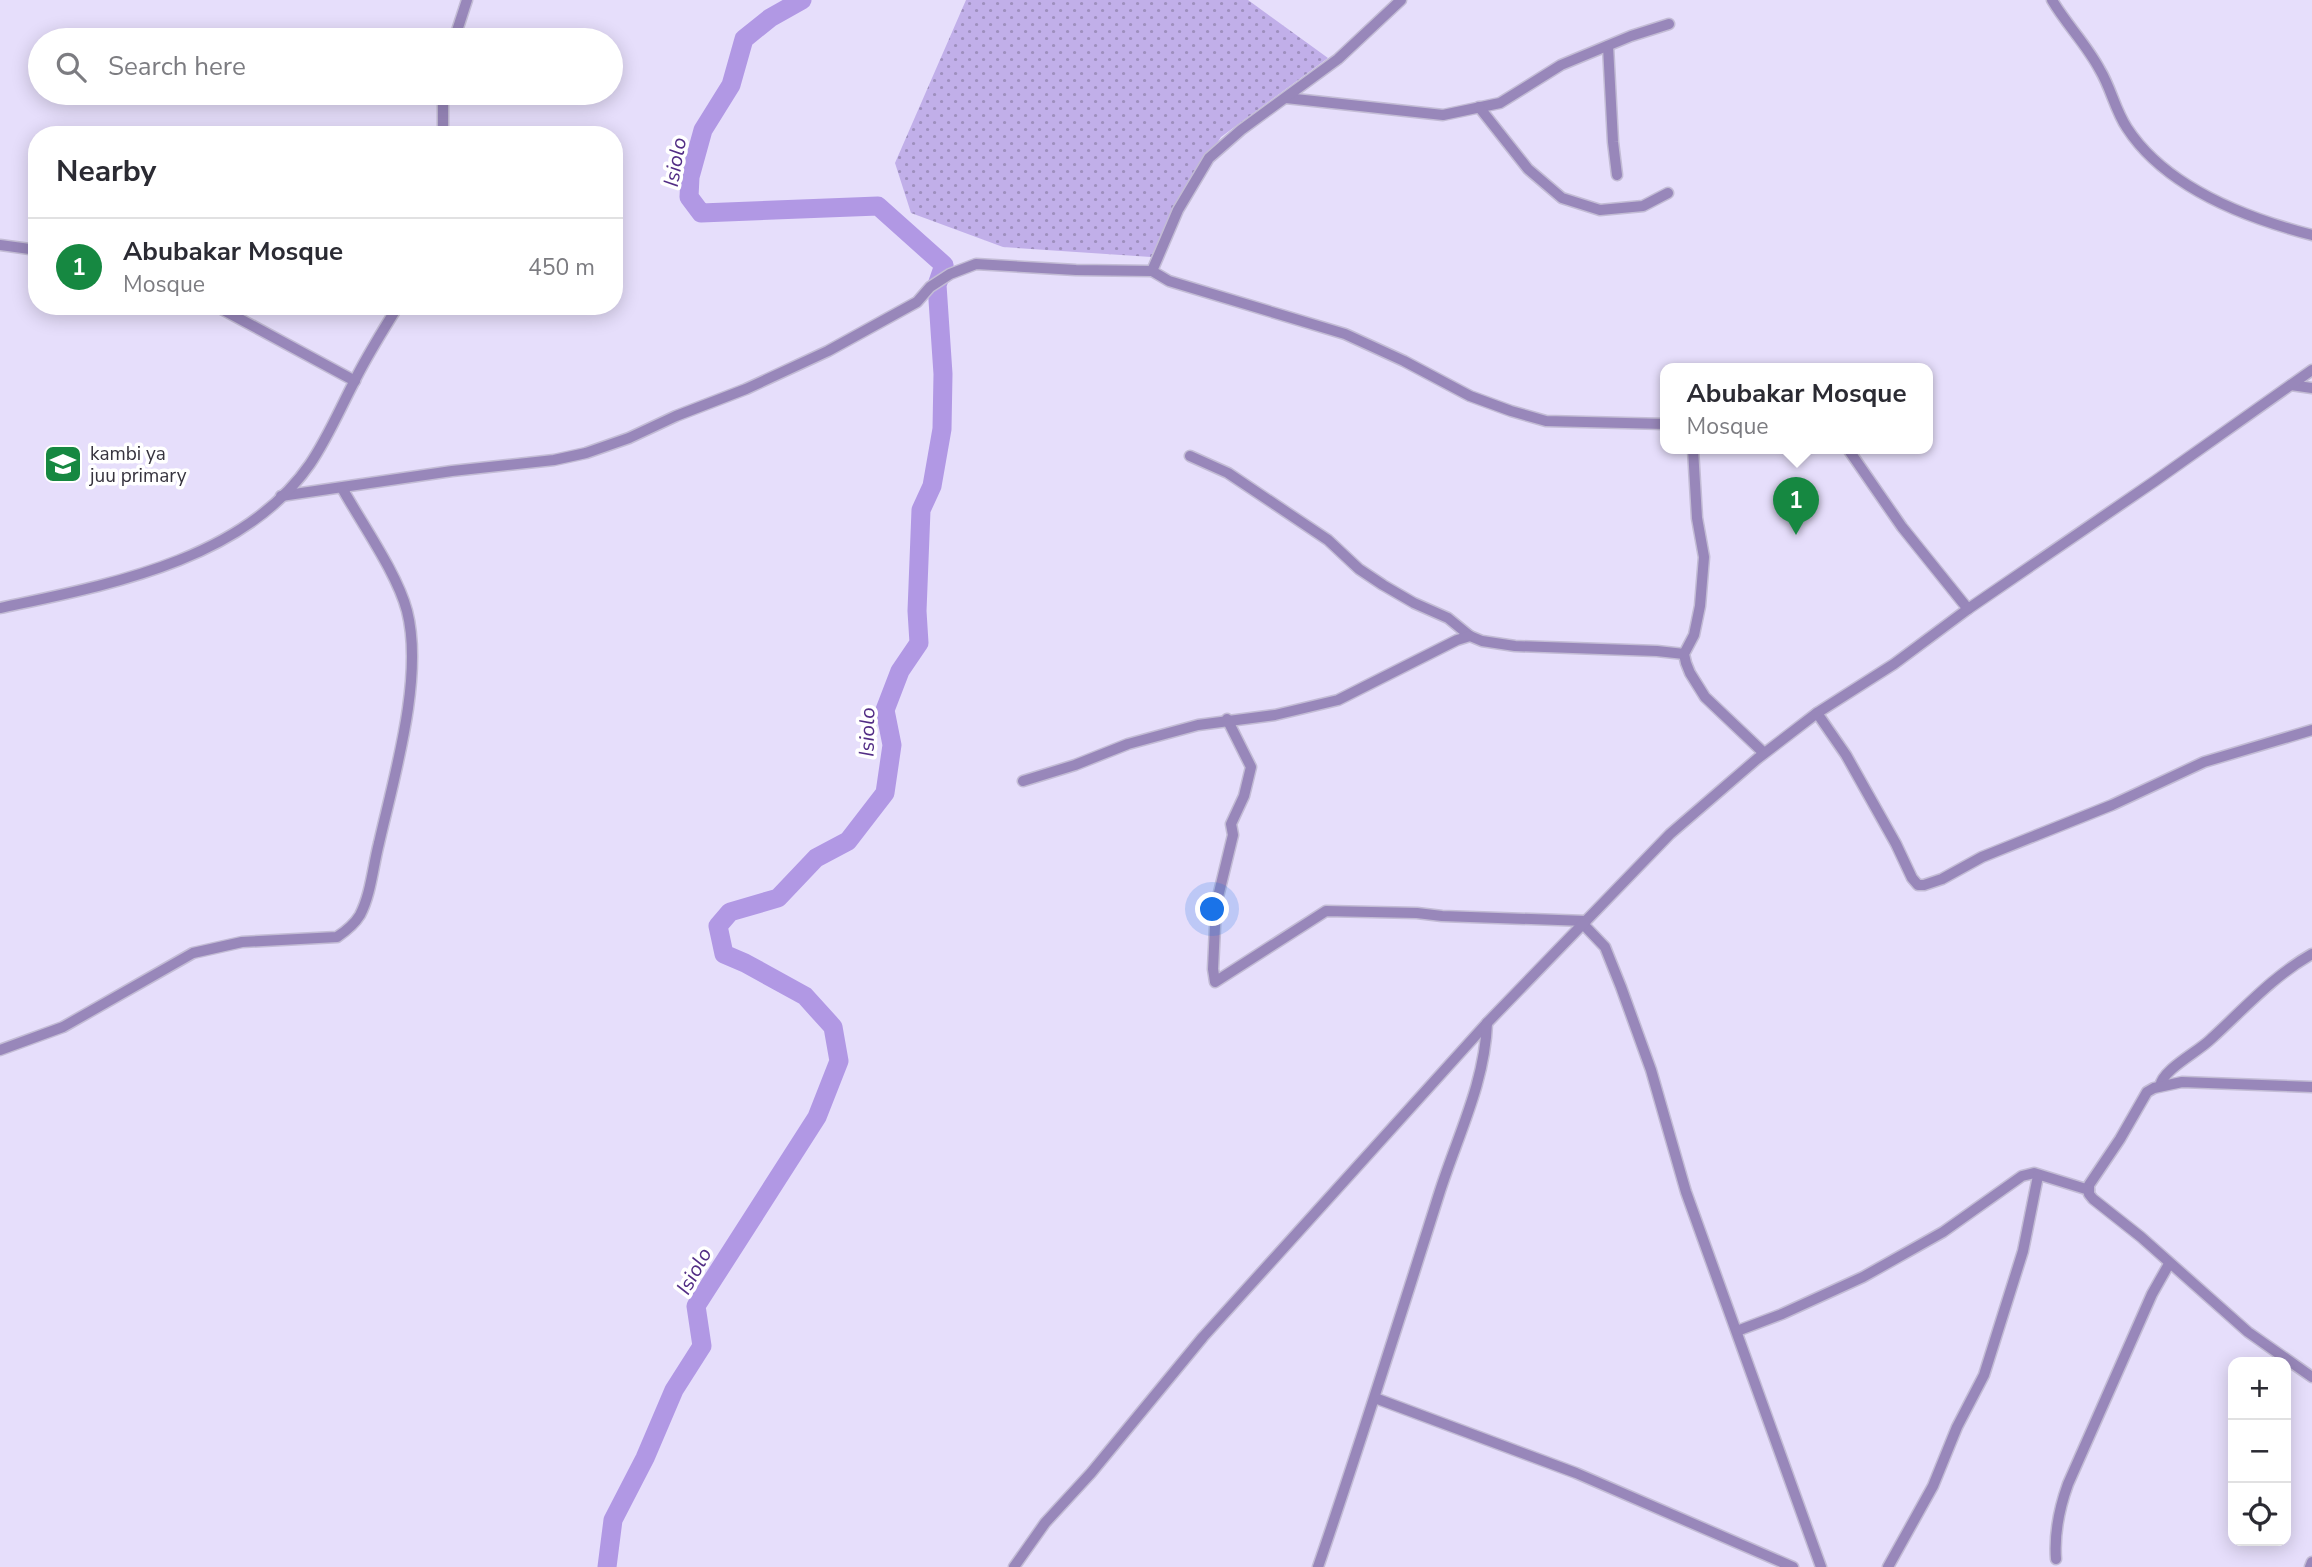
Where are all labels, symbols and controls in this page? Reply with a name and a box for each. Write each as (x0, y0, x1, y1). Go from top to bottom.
search box (28, 28, 623, 105)
icon: search (52, 48, 90, 86)
text: Search here (108, 49, 246, 84)
water label: Isiolo (657, 135, 693, 189)
text: Nearby (56, 151, 156, 192)
text: Abubakar Mosque (123, 234, 343, 269)
text: 1 (72, 252, 86, 283)
text: 450 m (528, 252, 595, 283)
text: Mosque (123, 269, 205, 300)
popup (1660, 363, 1933, 454)
text: Abubakar Mosque (1686, 376, 1907, 411)
text: Mosque (1686, 411, 1769, 442)
place label: kambi ya juu primary (88, 441, 187, 489)
school or university icon: kambi ya juu primary (42, 443, 84, 485)
pin: 1 (1773, 477, 1819, 535)
water label: Isiolo (853, 707, 881, 757)
your location (1195, 892, 1229, 926)
water label: Isiolo (670, 1242, 718, 1300)
map controls (2228, 1357, 2291, 1546)
button: + (2228, 1357, 2291, 1420)
button: − (2228, 1420, 2291, 1483)
button: locate (2228, 1483, 2291, 1546)

